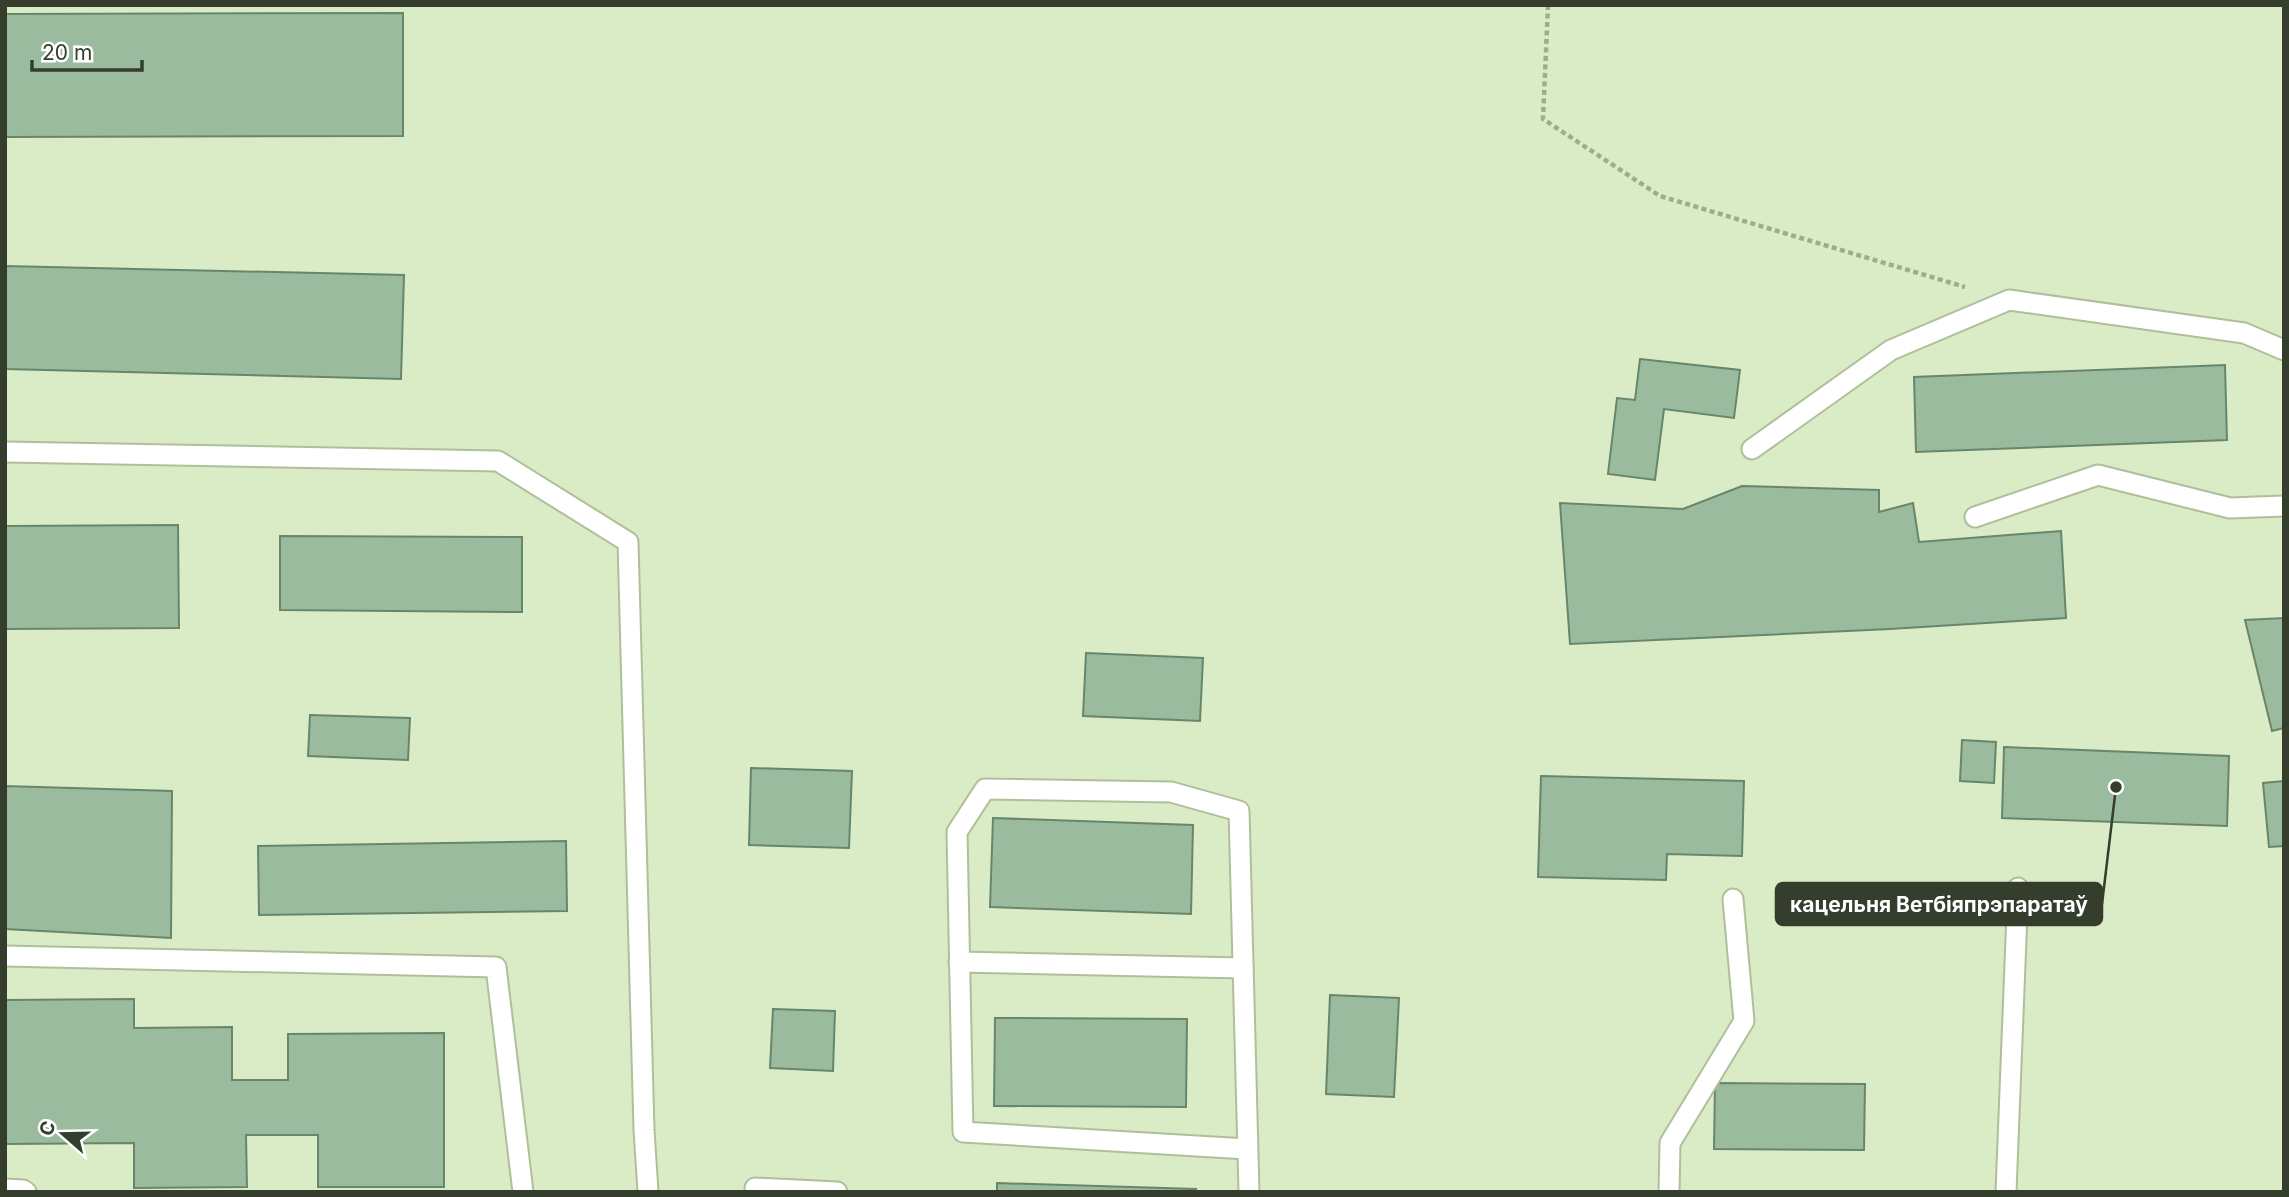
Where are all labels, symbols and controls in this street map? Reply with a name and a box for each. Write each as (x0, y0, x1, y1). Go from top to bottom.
scale bar (32, 28, 142, 72)
text: 20 m (42, 40, 92, 65)
callout: кацельня Ветбіяпрэпаратаў (1776, 883, 2102, 925)
text: кацельня Ветбіяпрэпаратаў (1790, 892, 2088, 917)
north arrow (28, 1099, 98, 1169)
text: С (34, 1118, 61, 1139)

